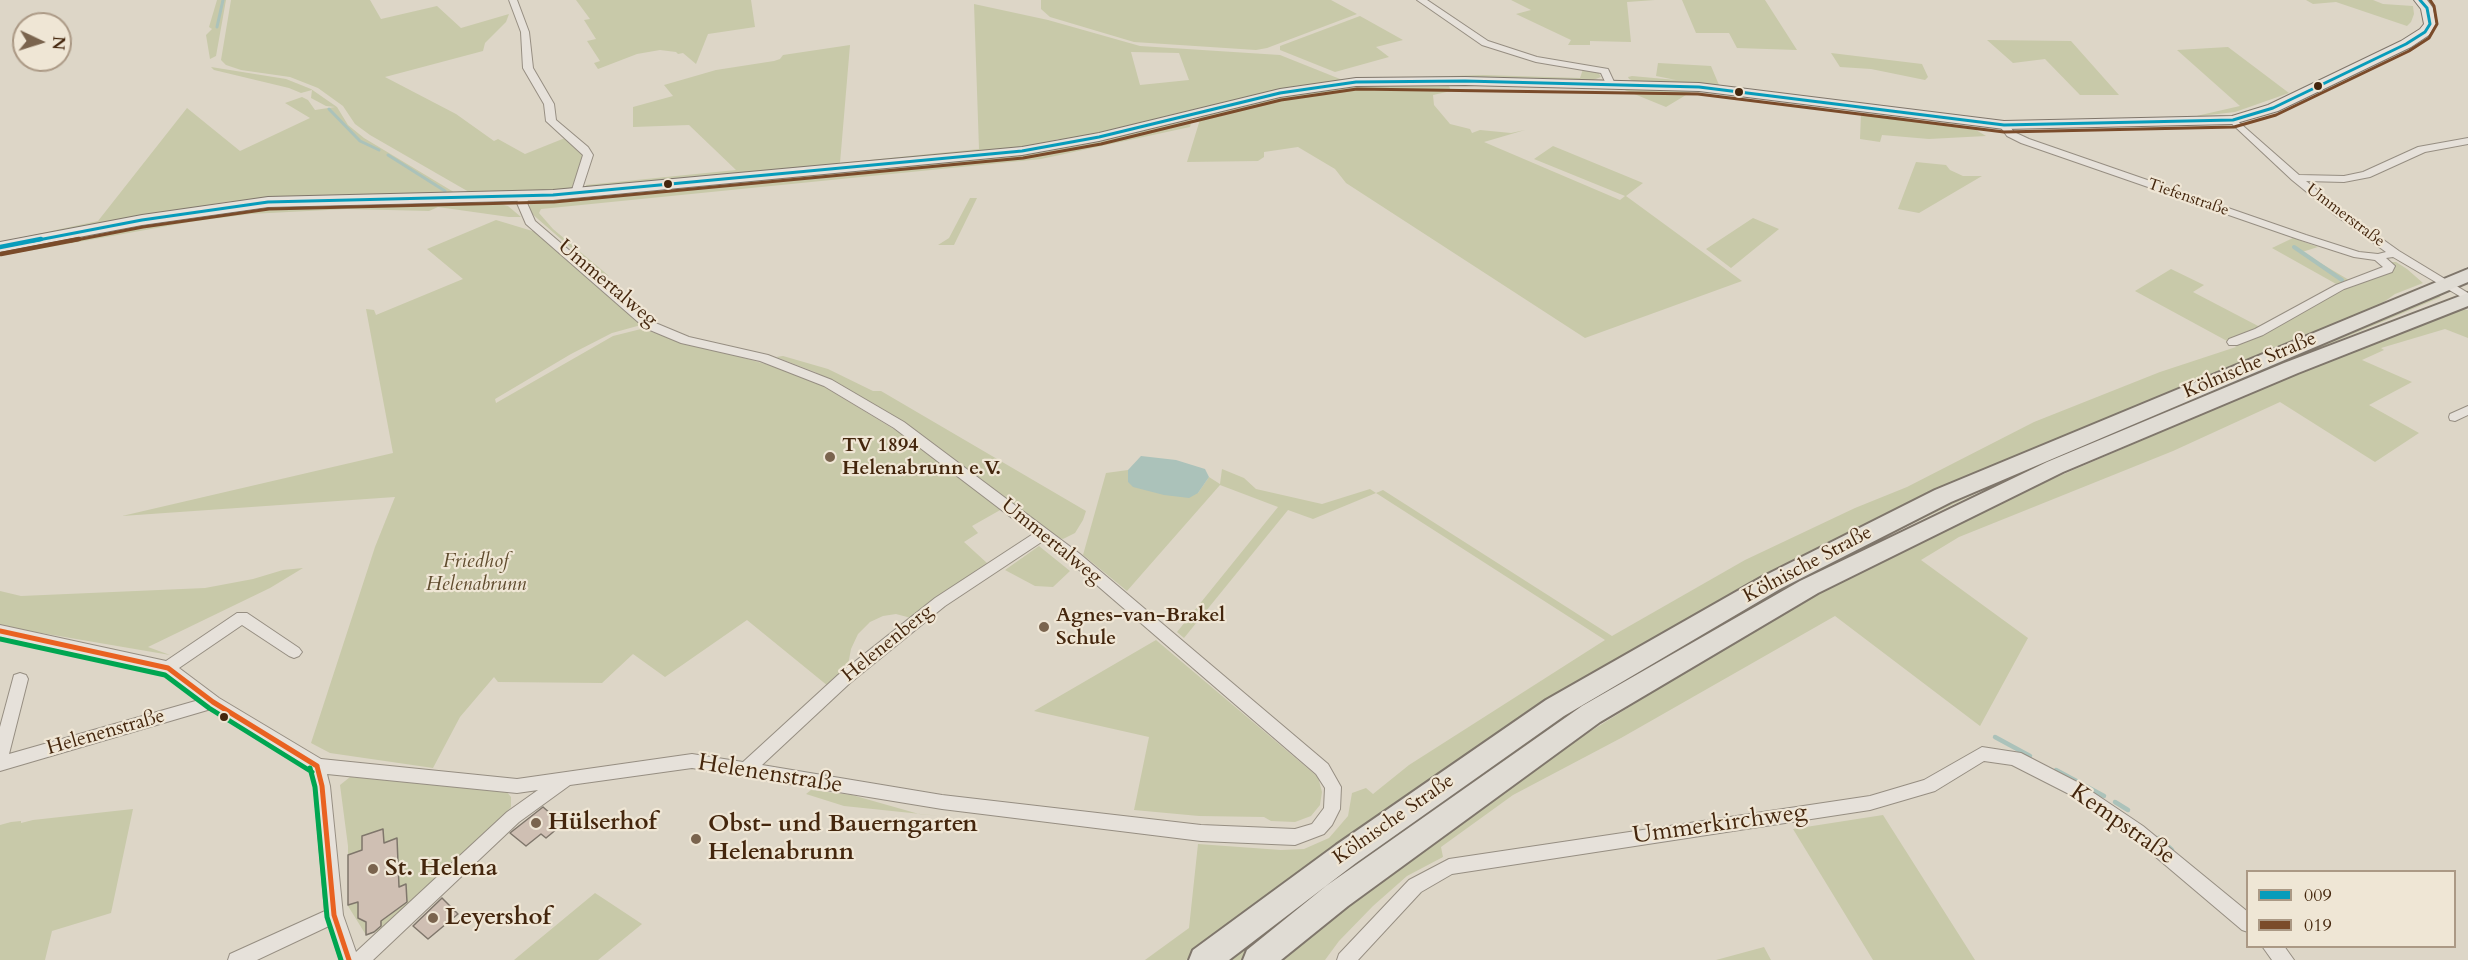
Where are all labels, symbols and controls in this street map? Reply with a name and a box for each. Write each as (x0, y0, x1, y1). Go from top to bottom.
north arrow (12, 12, 72, 72)
text: N (47, 35, 69, 51)
unlabelled marker (2312, 80, 2324, 92)
unlabelled marker (1733, 86, 1745, 98)
street label: Tiefenstraße (2145, 175, 2231, 221)
unlabelled marker (662, 178, 674, 190)
street label: Ummerstraße (2302, 180, 2388, 252)
street label: Ummertalweg (552, 235, 662, 333)
street label: Kölnische Straße (2180, 327, 2320, 405)
place label: TV 1894 Helenabrunn e.V. (842, 434, 1001, 481)
marker: TV 1894 Helenabrunn e.V. (823, 450, 837, 464)
street label: Ummertalweg (996, 494, 1106, 590)
street label: Kölnische Straße (1740, 521, 1876, 609)
park label: Friedhof Helenabrunn (426, 550, 526, 597)
street label: Helenenberg (838, 600, 938, 688)
place label: Agnes-van-Brakel Schule (1056, 604, 1225, 651)
marker: Agnes-van-Brakel Schule (1037, 620, 1051, 634)
street label: Helenenstraße (44, 705, 168, 761)
unlabelled marker (218, 711, 230, 723)
street label: Helenenstraße (696, 749, 844, 801)
street label: Kölnische Straße (1329, 769, 1459, 871)
street label: Kempstraße (2064, 778, 2180, 872)
street label: Ummerkirchweg (1631, 798, 1809, 852)
place label: Hülserhof (548, 809, 657, 837)
place label: Obst- und Bauerngarten Helenabrunn (708, 811, 978, 867)
marker: Hülserhof (529, 816, 543, 830)
marker: Obst- und Bauerngarten Helenabrunn (689, 832, 703, 846)
place label: St. Helena (385, 855, 498, 883)
marker: St. Helena (366, 862, 380, 876)
legend (2246, 870, 2456, 948)
text: 009 (2304, 883, 2332, 908)
place label: Leyershof (445, 904, 551, 932)
marker: Leyershof (426, 911, 440, 925)
text: 019 (2304, 913, 2332, 938)

